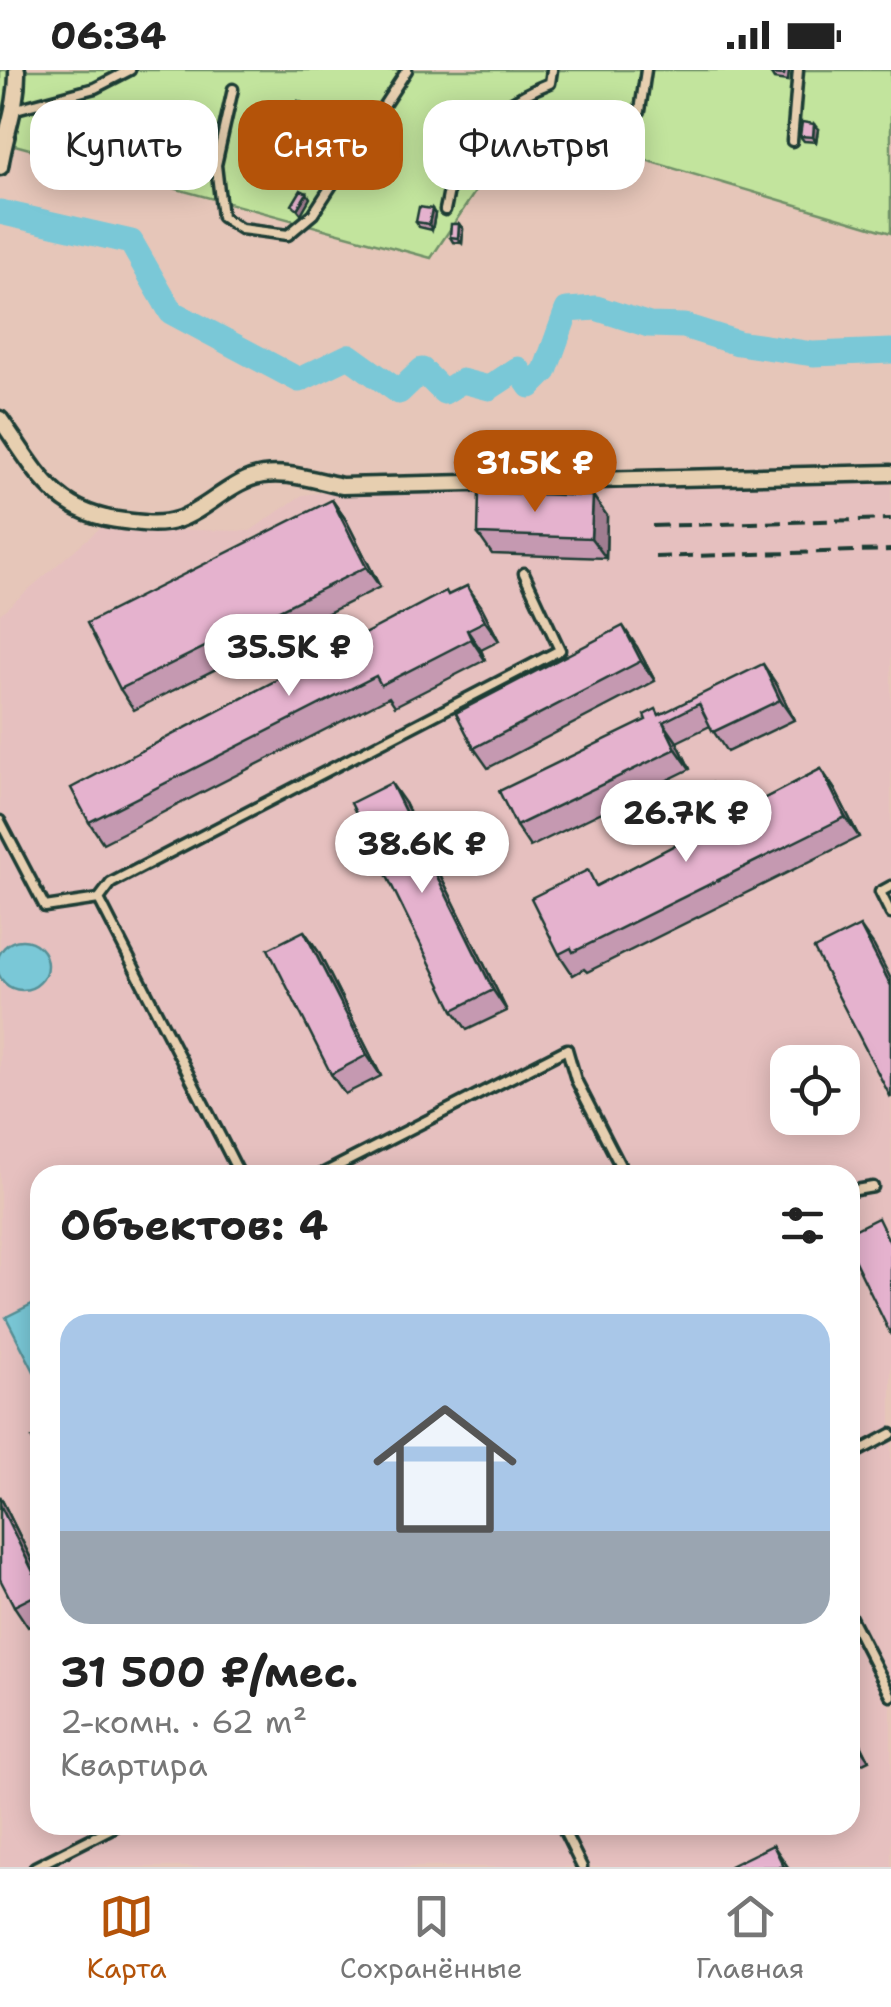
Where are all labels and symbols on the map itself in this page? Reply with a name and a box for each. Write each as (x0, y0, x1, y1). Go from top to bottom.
pin: 31.5K ₽ (443, 430, 627, 515)
pin: 35.5K ₽ (197, 614, 381, 699)
pin: 26.7K ₽ (594, 780, 778, 865)
pin: 38.6K ₽ (330, 811, 514, 896)

